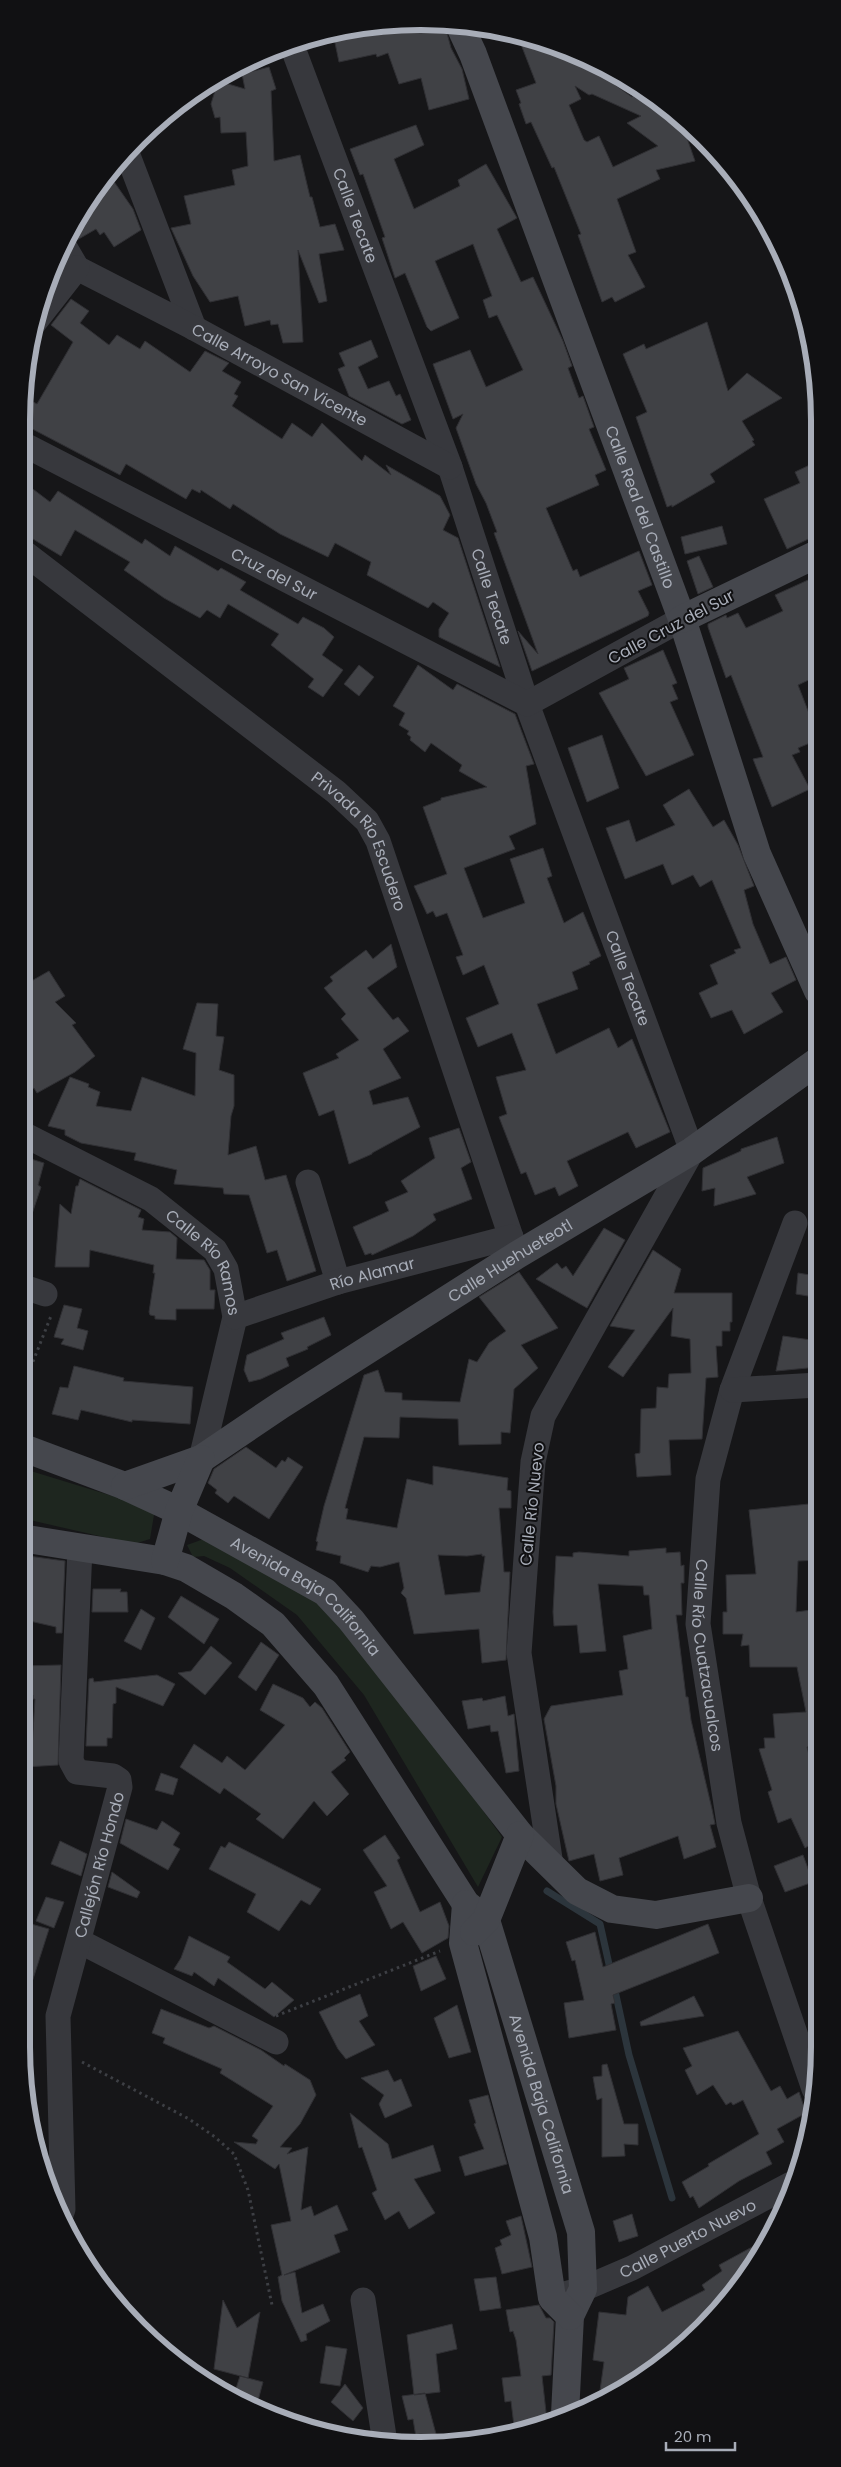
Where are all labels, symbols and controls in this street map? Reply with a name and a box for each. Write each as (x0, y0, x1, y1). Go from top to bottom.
street label: Calle Tecate (327, 164, 384, 266)
street label: Calle Arroyo San Vicente (188, 317, 372, 432)
street label: Calle Real del Castillo (600, 422, 681, 592)
street label: Cruz del Sur (227, 542, 322, 606)
street label: Calle Tecate (466, 545, 519, 648)
street label: Calle Cruz del Sur (604, 584, 738, 670)
street label: Privada Río Escudero (307, 766, 412, 914)
street label: Calle Tecate (600, 927, 656, 1029)
street label: Calle Río Ramos (161, 1203, 246, 1317)
street label: Calle Huehueteotl (443, 1213, 577, 1308)
street label: Río Alamar (326, 1251, 417, 1296)
street label: Calle Río Nuevo (514, 1441, 550, 1567)
street label: Avenida Baja California (227, 1530, 386, 1661)
street label: Calle Río Cuatzacualcos (686, 1558, 729, 1753)
street label: Callejón Río Hondo (68, 1789, 130, 1941)
street label: Avenida Baja California (504, 2011, 580, 2197)
street label: Calle Puerto Nuevo (616, 2193, 760, 2284)
scale bar (666, 2420, 735, 2452)
text: 20 m (674, 2426, 712, 2447)

